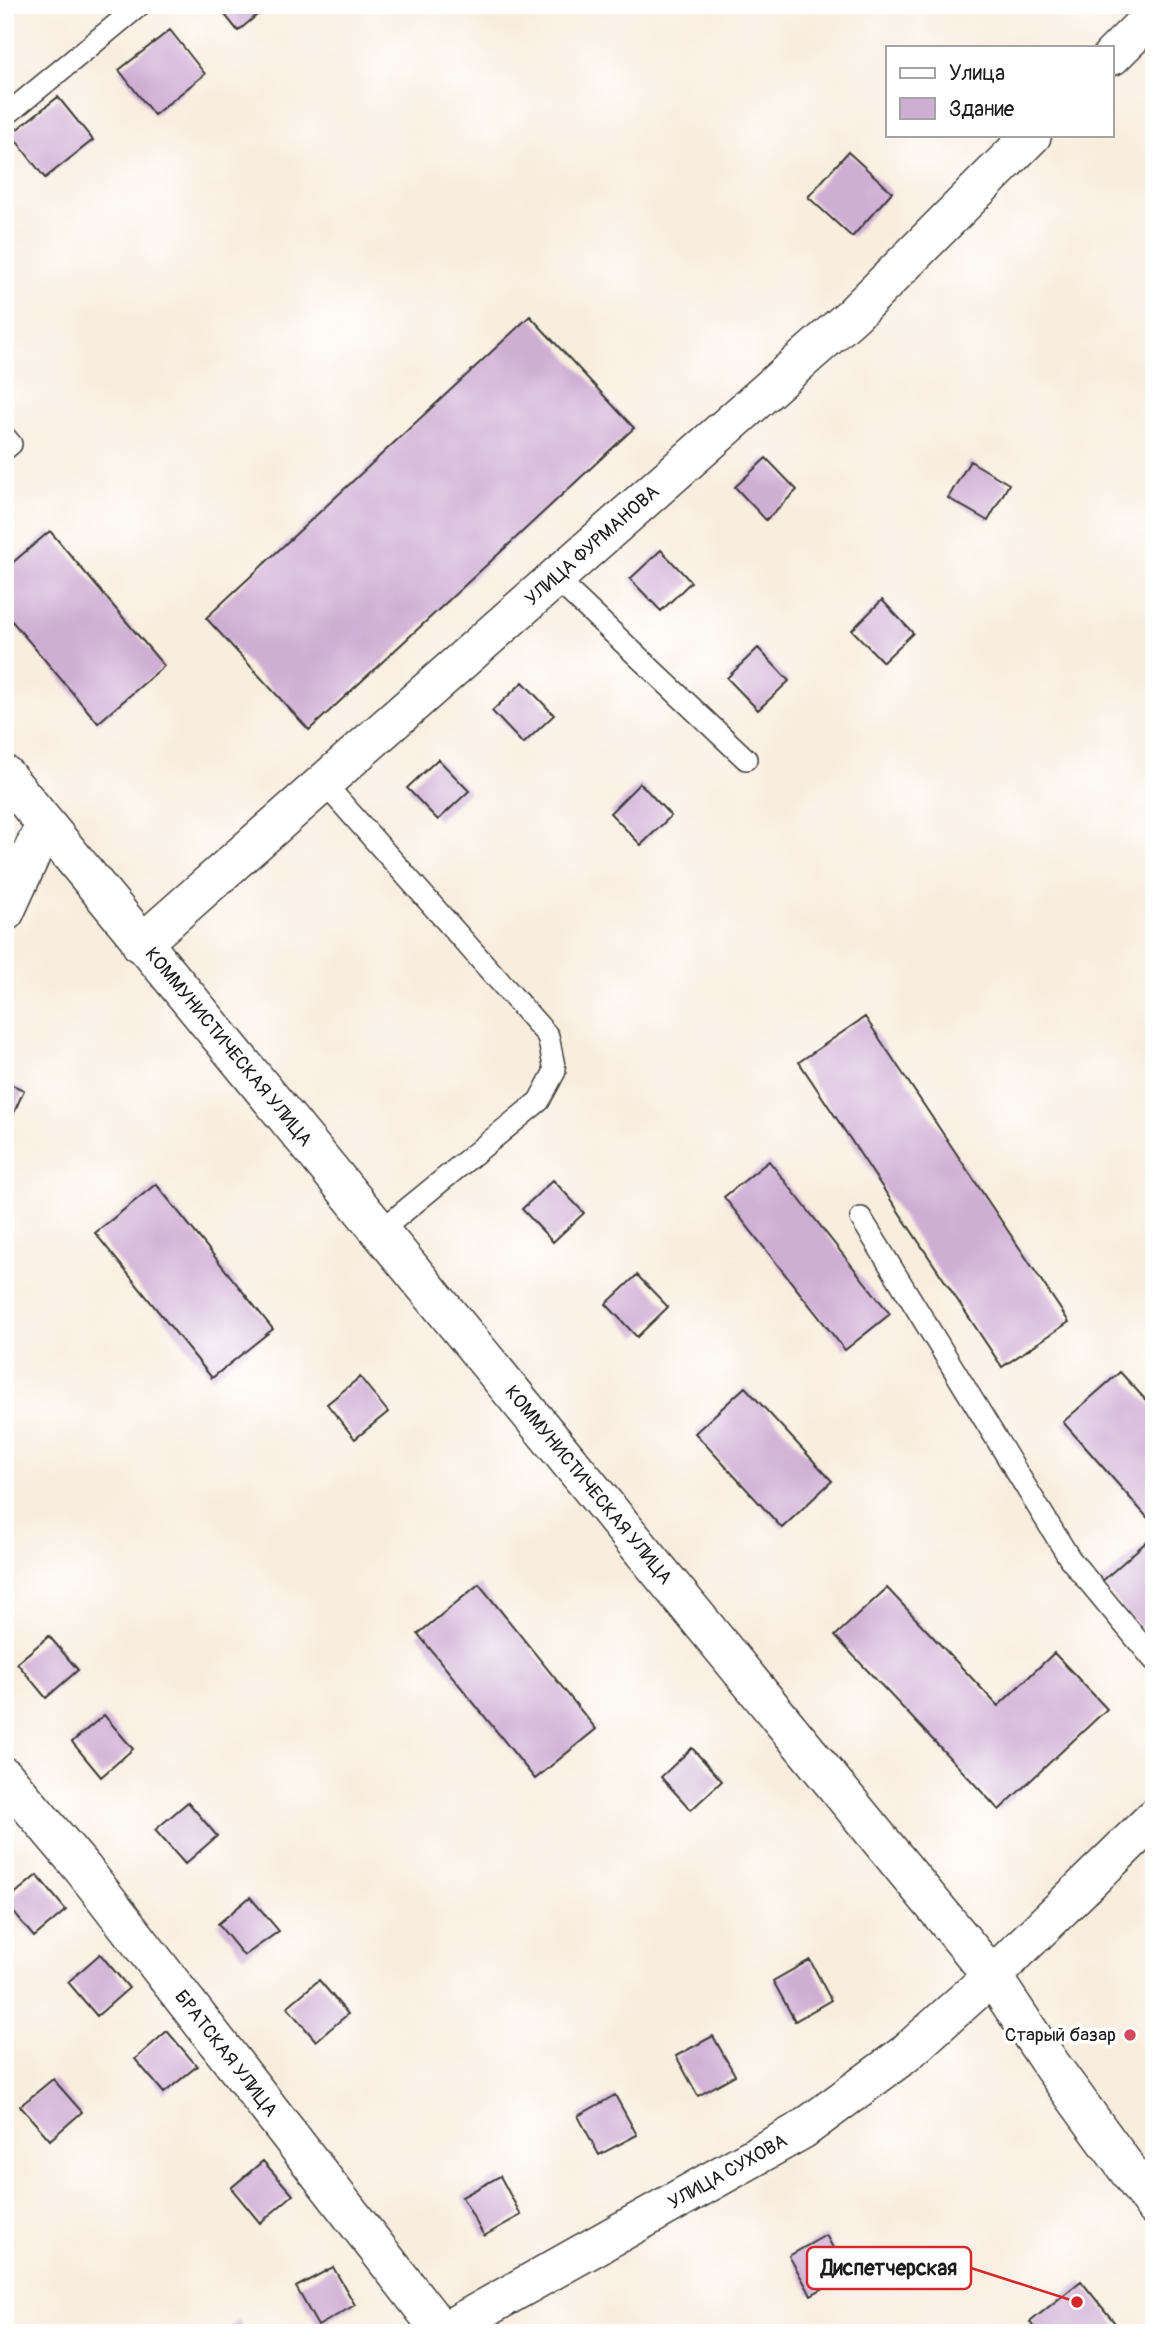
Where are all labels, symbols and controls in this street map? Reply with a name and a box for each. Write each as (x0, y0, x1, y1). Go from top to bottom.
legend (886, 46, 1114, 136)
text: Улица (949, 60, 1005, 87)
text: Здание (949, 96, 1015, 123)
street label: УЛИЦА ФУРМАНОВА (520, 480, 664, 611)
street label: КОММУНИСТИЧЕСКАЯ УЛИЦА (140, 943, 317, 1151)
street label: КОММУНИСТИЧЕСКАЯ УЛИЦА (500, 1381, 677, 1589)
street label: БРАТСКАЯ УЛИЦА (169, 1985, 283, 2122)
place label: Старый базар (1005, 2023, 1116, 2047)
marker: Старый базар (1122, 2027, 1138, 2043)
street label: УЛИЦА СУХОВА (664, 2129, 791, 2215)
callout: Диспетчерская (807, 2247, 971, 2289)
text: Диспетчерская (819, 2255, 957, 2282)

